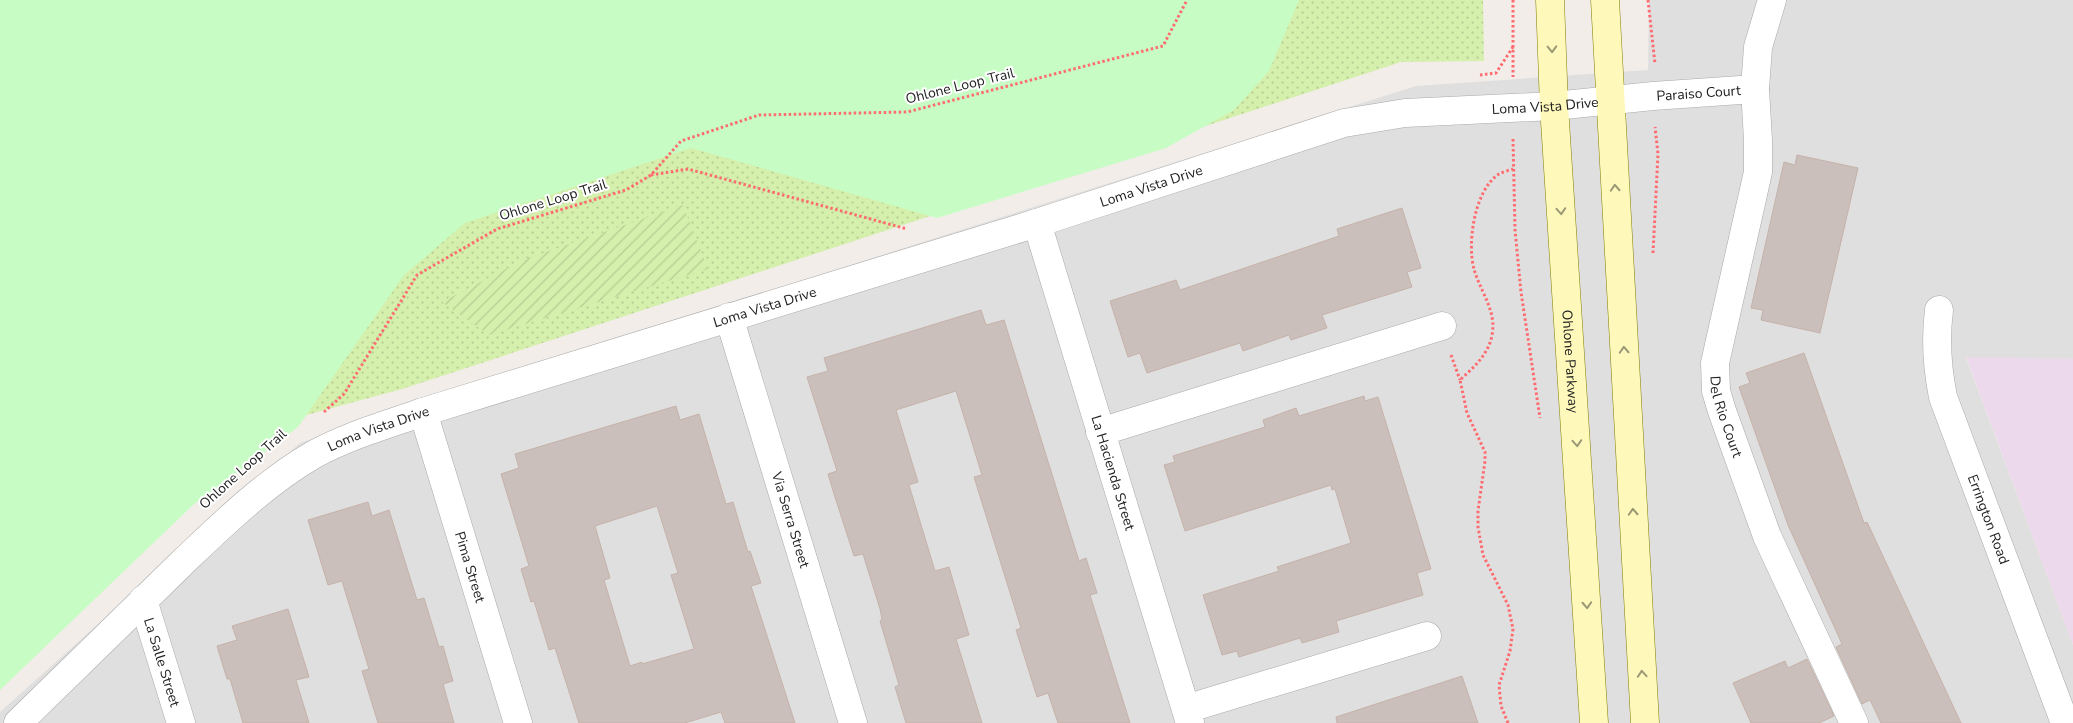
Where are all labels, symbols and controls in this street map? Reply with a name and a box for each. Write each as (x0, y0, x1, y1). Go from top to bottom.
one-way arrow (1546, 45, 1557, 53)
street label: Ohlone Loop Trail (904, 63, 1017, 109)
street label: Paraiso Court (1656, 80, 1741, 105)
street label: Loma Vista Drive (1491, 92, 1599, 118)
street label: Loma Vista Drive (1097, 160, 1205, 211)
street label: Ohlone Loop Trail (497, 174, 610, 225)
one-way arrow (1610, 183, 1621, 191)
one-way arrow (1555, 207, 1566, 215)
street label: Loma Vista Drive (711, 282, 819, 332)
street label: Ohlone Parkway (1558, 309, 1583, 414)
one-way arrow (1619, 346, 1630, 354)
street label: Del Rio Court (1706, 376, 1747, 460)
street label: Loma Vista Drive (324, 401, 432, 456)
street label: La Hacienda Street (1087, 413, 1140, 532)
street label: Ohlone Loop Trail (195, 424, 291, 513)
one-way arrow (1571, 439, 1582, 447)
street label: Via Serra Street (767, 469, 815, 570)
street label: Errington Road (1963, 472, 2014, 567)
one-way arrow (1627, 508, 1638, 516)
street label: Pima Street (451, 529, 490, 605)
one-way arrow (1581, 601, 1592, 609)
street label: La Salle Street (139, 615, 185, 709)
one-way arrow (1636, 670, 1647, 678)

